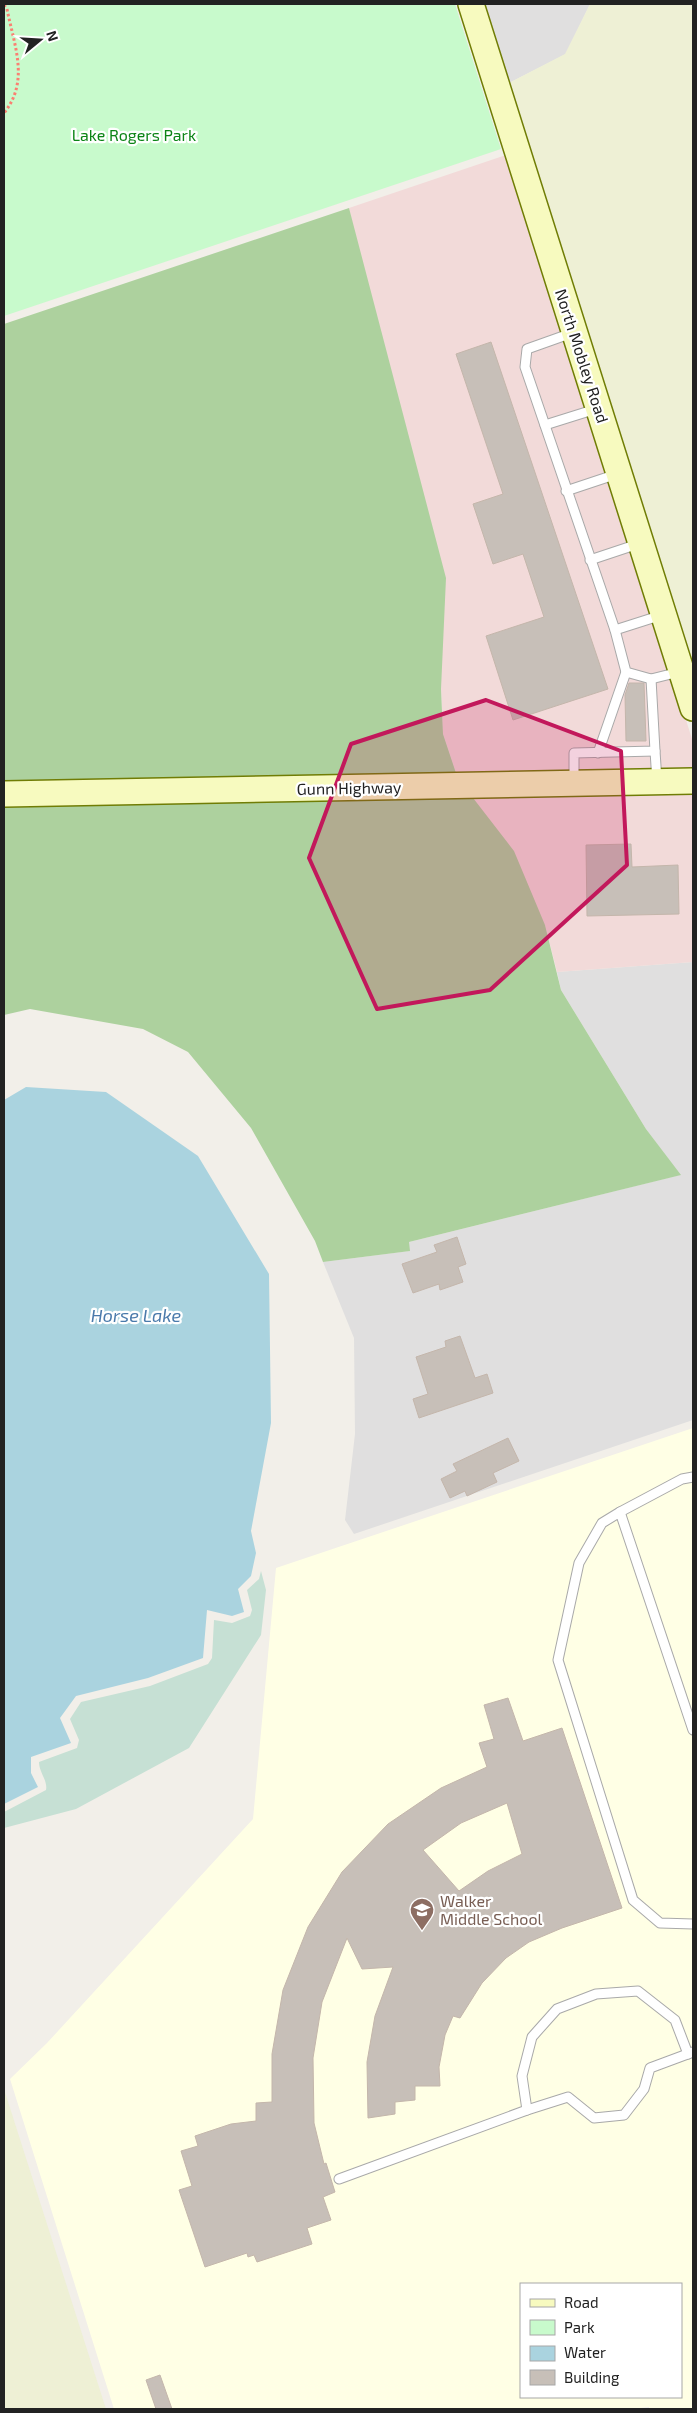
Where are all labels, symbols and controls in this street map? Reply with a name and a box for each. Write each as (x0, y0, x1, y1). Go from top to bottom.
north arrow (15, 15, 65, 65)
text: N (43, 28, 62, 43)
park label: Lake Rogers Park (72, 125, 196, 144)
street label: North Mobley Road (552, 286, 613, 425)
street label: Gunn Highway (297, 777, 402, 798)
water label: Horse Lake (91, 1304, 182, 1326)
place label: Walker Middle School (440, 1891, 543, 1928)
school or university icon: Walker Middle School (409, 1897, 435, 1931)
legend (520, 2283, 682, 2398)
text: Road (564, 2293, 599, 2311)
text: Park (564, 2318, 595, 2336)
text: Water (564, 2343, 606, 2361)
text: Building (564, 2368, 620, 2386)

